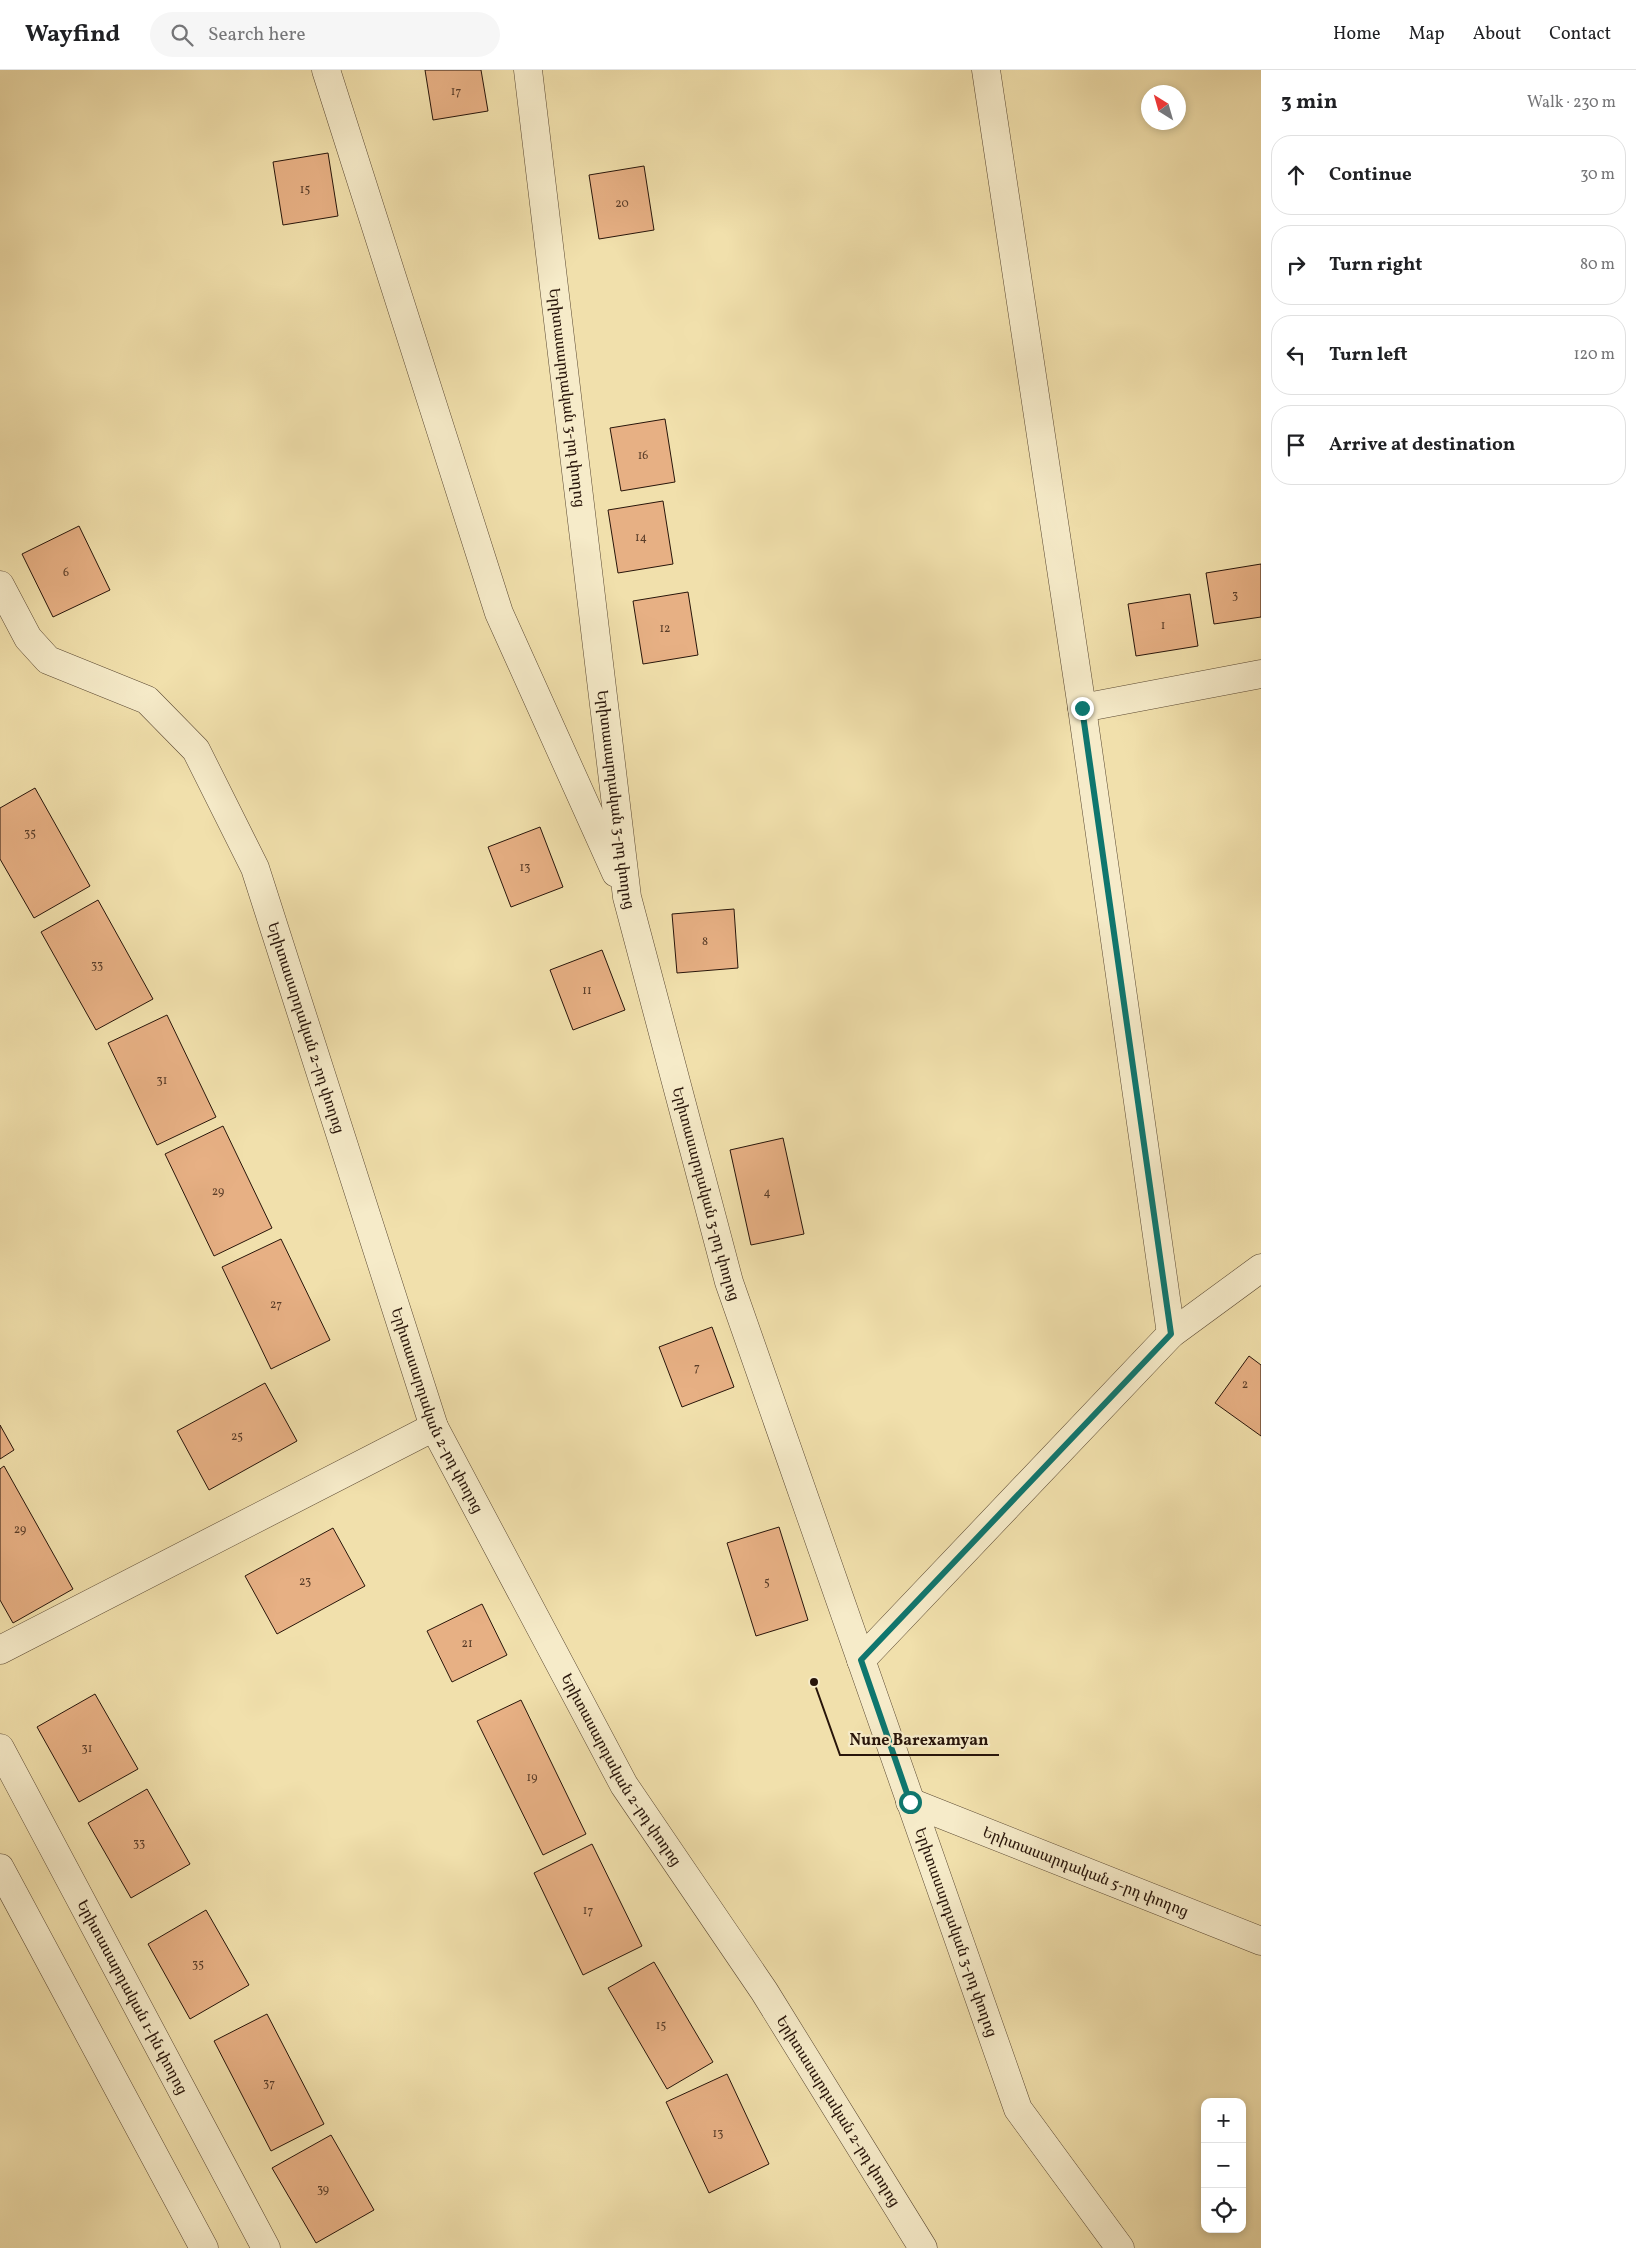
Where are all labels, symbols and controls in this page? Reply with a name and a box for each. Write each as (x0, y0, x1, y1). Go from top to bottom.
search box (150, 12, 500, 57)
text: Wayfind (25, 18, 120, 52)
icon: search (168, 21, 196, 49)
text: Search here (208, 22, 305, 48)
text: Home (1333, 22, 1381, 47)
text: Map (1409, 22, 1445, 47)
text: About (1473, 22, 1521, 47)
text: Contact (1549, 22, 1611, 47)
house number: 17 (451, 84, 461, 100)
north arrow (1141, 85, 1186, 130)
text: 3 min (1281, 88, 1337, 117)
text: Walk · 230 m (1527, 92, 1616, 114)
icon: ahead (1282, 161, 1310, 189)
text: Continue (1329, 162, 1412, 188)
text: 30 m (1580, 164, 1615, 186)
house number: 15 (300, 182, 310, 198)
house number: 20 (615, 196, 629, 212)
icon: right (1282, 251, 1310, 279)
text: Turn right (1329, 252, 1422, 278)
text: 80 m (1580, 254, 1615, 276)
street label: Երիտասարդական 3-րդ փողոց (542, 287, 589, 509)
icon: left (1282, 341, 1310, 369)
text: Turn left (1329, 342, 1408, 368)
text: 120 m (1573, 344, 1615, 366)
icon: arrive (1282, 431, 1310, 459)
text: Arrive at destination (1329, 432, 1515, 458)
house number: 16 (638, 448, 648, 464)
house number: 14 (635, 530, 647, 546)
house number: 6 (63, 565, 69, 581)
house number: 3 (1232, 588, 1238, 604)
house number: 1 (1161, 618, 1165, 634)
house number: 12 (659, 621, 671, 637)
street label: Երիտասարդական 3-րդ փողոց (590, 689, 639, 912)
route end (1071, 697, 1094, 720)
house number: 35 (24, 826, 36, 842)
house number: 13 (520, 860, 530, 876)
street label: Երիտասարդական 2-րդ փողոց (261, 920, 348, 1137)
house number: 8 (702, 934, 708, 950)
house number: 33 (91, 958, 103, 974)
house number: 11 (582, 983, 592, 999)
house number: 31 (157, 1073, 167, 1089)
street label: Երիտասարդական 3-րդ փողոց (666, 1085, 744, 1304)
house number: 29 (212, 1184, 224, 1200)
house number: 4 (763, 1185, 771, 1201)
house number: 27 (270, 1297, 282, 1313)
street label: Երիտասարդական 2-րդ փողոց (384, 1305, 487, 1518)
house number: 7 (694, 1360, 700, 1376)
house number: 2 (1242, 1377, 1248, 1393)
house number: 25 (231, 1429, 243, 1445)
house number: 29 (14, 1522, 26, 1538)
house number: 23 (299, 1574, 311, 1590)
house number: 5 (764, 1575, 770, 1591)
house number: 21 (461, 1636, 473, 1652)
street label: Երիտասարդական 2-րդ փողոց (555, 1670, 685, 1871)
callout: Nune Barexamyan (840, 1724, 999, 1755)
text: Nune Barexamyan (850, 1730, 989, 1752)
house number: 31 (82, 1741, 92, 1757)
house number: 19 (527, 1770, 537, 1786)
route start (899, 1791, 922, 1814)
street label: Երիտասարդական 5-րդ փողոց (979, 1823, 1191, 1923)
street label: Երիտասարդական 3-րդ փողոց (909, 1825, 1001, 2040)
house number: 33 (133, 1836, 145, 1852)
street label: Երիտասարդական 1-ին փողոց (71, 1897, 192, 2099)
house number: 17 (583, 1903, 593, 1919)
house number: 35 (192, 1957, 204, 1973)
street label: Երիտասարդական 2-րդ փողոց (770, 2012, 904, 2211)
house number: 15 (656, 2018, 666, 2034)
house number: 37 (263, 2076, 275, 2092)
map controls (1201, 2098, 1246, 2233)
button: + (1201, 2098, 1246, 2143)
house number: 13 (713, 2126, 723, 2142)
button: − (1201, 2143, 1246, 2188)
house number: 39 (317, 2182, 329, 2198)
button: locate (1201, 2188, 1246, 2233)

